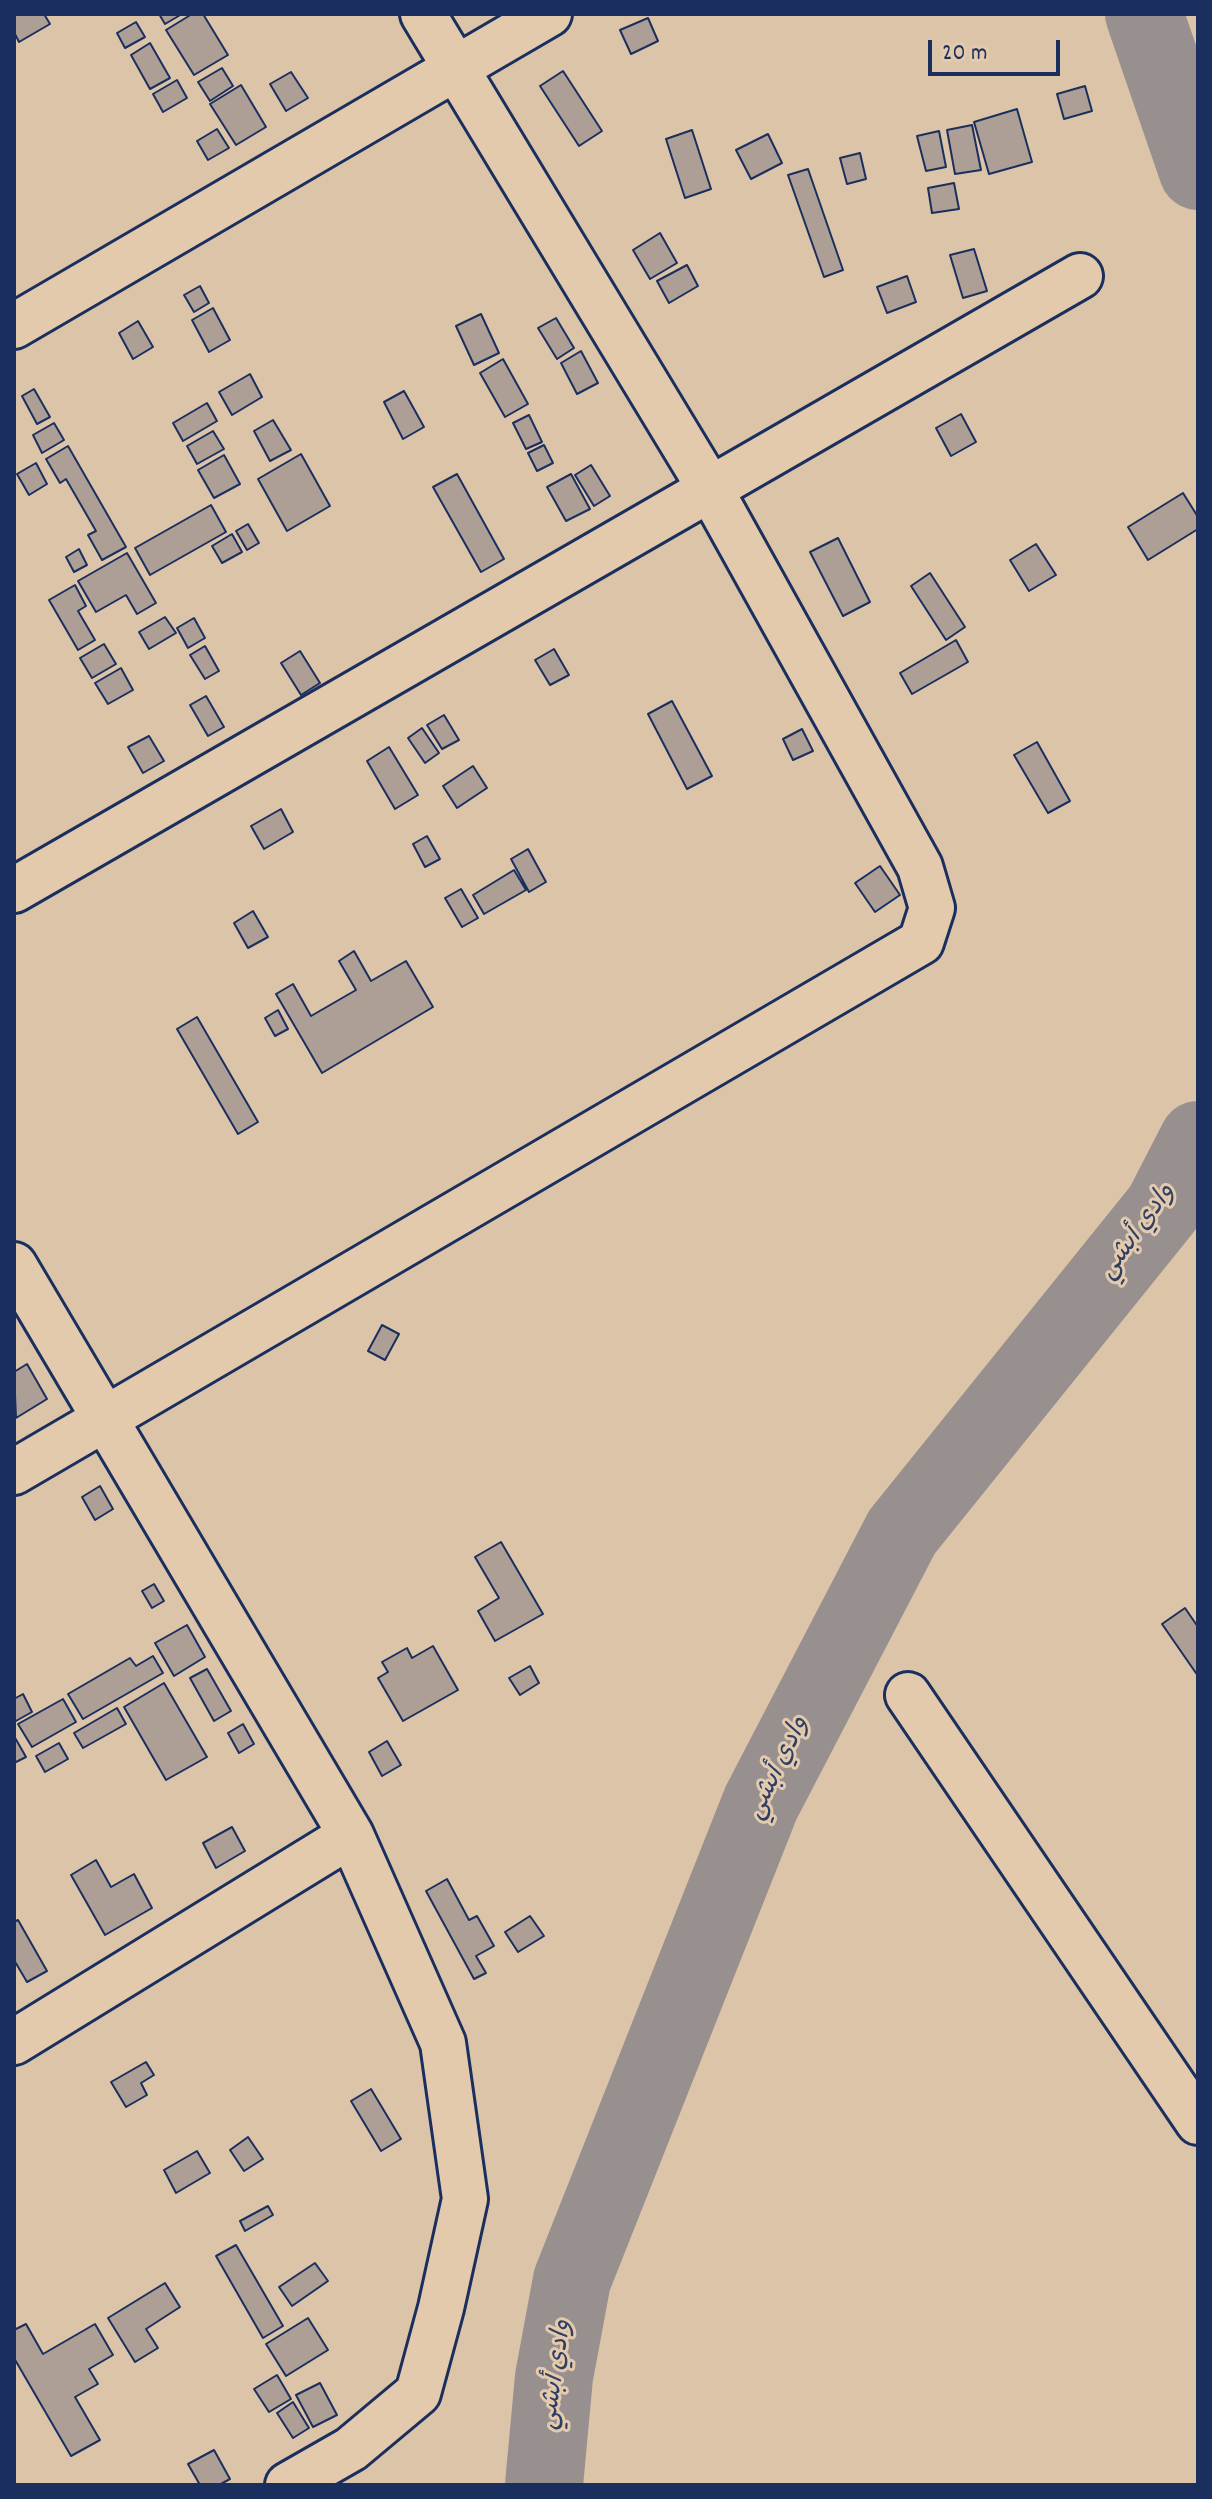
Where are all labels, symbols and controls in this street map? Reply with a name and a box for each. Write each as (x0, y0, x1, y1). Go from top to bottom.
scale bar (932, 24, 1064, 74)
text: 20 m (942, 37, 988, 71)
water label: وادي أبشي (1094, 1179, 1184, 1287)
water label: وادي أبشي (742, 1713, 818, 1825)
water label: وادي أبشي (535, 2318, 581, 2432)

